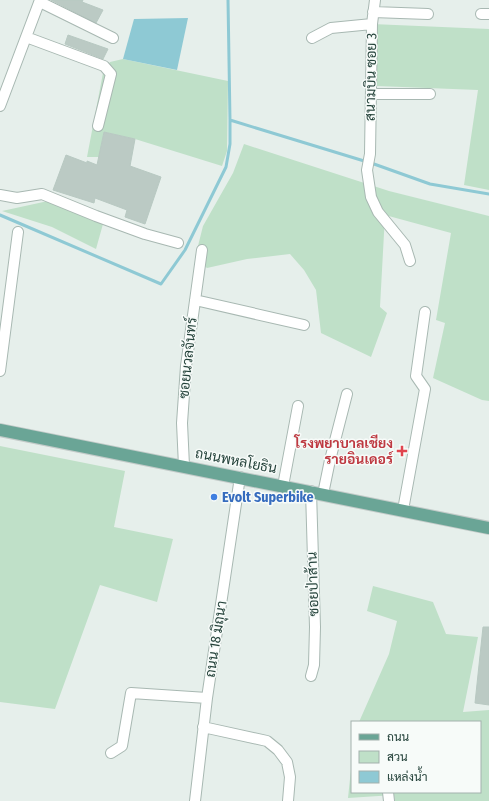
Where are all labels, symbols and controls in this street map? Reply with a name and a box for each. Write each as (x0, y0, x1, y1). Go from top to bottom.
street label: สนามบิน ซอย 3 (362, 33, 380, 121)
street label: ซอยนวลจันทร์ (174, 316, 201, 400)
place label: โรงพยาบาลเชียง รายอินเดอร์ (294, 434, 394, 468)
street label: ถนนพหลโยธิน (194, 445, 278, 477)
marker: โรงพยาบาลเชียง รายอินเดอร์ (396, 445, 408, 457)
place label: Evolt Superbike (222, 489, 314, 506)
marker: Evolt Superbike (209, 492, 219, 502)
street label: ซอยป่าส้าน (302, 551, 323, 617)
street label: ถนน 18 มิถุนา (202, 599, 231, 679)
legend (351, 721, 481, 793)
text: ถนน (387, 730, 410, 744)
text: สวน (387, 750, 408, 764)
text: แหล่งน้ำ (387, 766, 427, 784)

